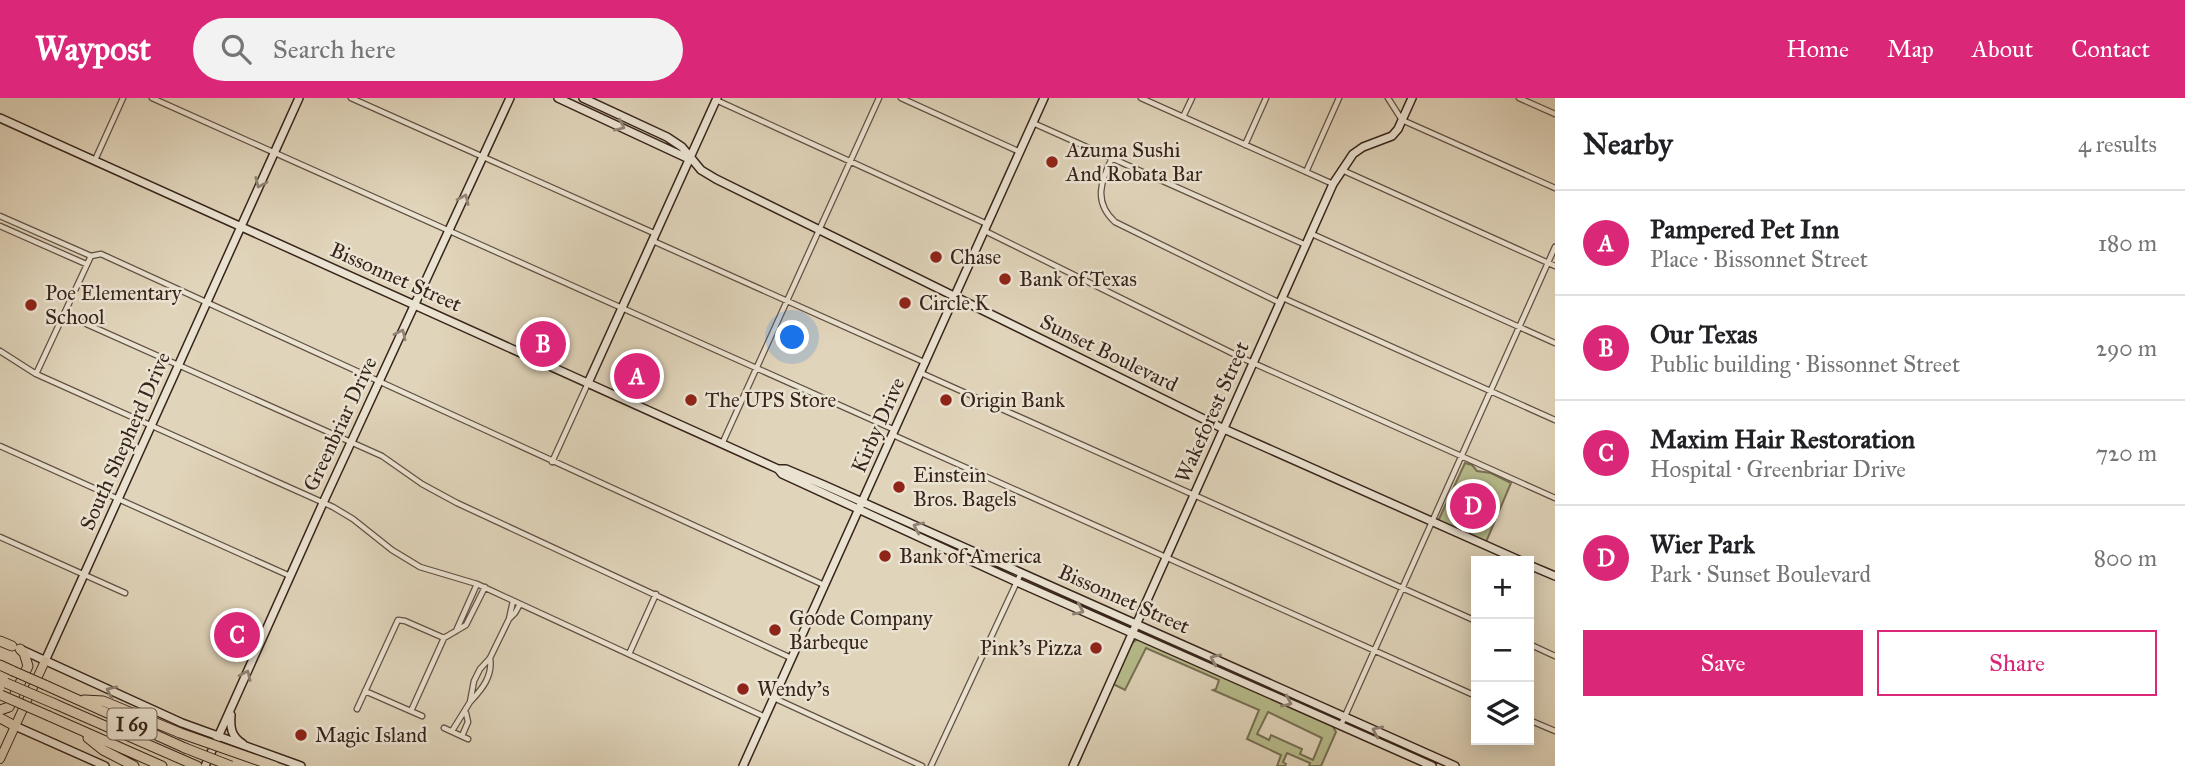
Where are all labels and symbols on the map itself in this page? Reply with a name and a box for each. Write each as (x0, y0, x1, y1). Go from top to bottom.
one-way arrow (613, 118, 625, 132)
place label: Azuma Sushi And Robata Bar (1065, 137, 1203, 187)
marker: Azuma Sushi And Robata Bar (1044, 154, 1060, 170)
one-way arrow (254, 175, 268, 188)
one-way arrow (456, 193, 470, 206)
street label: Bissonnet Street (326, 236, 466, 318)
place label: Chase (950, 244, 1002, 270)
marker: Chase (928, 249, 944, 265)
place label: Bank of Texas (1019, 266, 1137, 292)
marker: Bank of Texas (997, 271, 1013, 287)
place label: Poe Elementary School (45, 280, 183, 330)
place label: Circle K (919, 290, 991, 316)
marker: Circle K (897, 295, 913, 311)
marker: Poe Elementary School (23, 297, 39, 313)
street label: Sunset Boulevard (1036, 308, 1183, 398)
pin: B (520, 318, 566, 370)
your location (775, 320, 809, 354)
one-way arrow (393, 329, 407, 341)
street label: Wakeforest Street (1169, 337, 1255, 487)
street label: South Shepherd Drive (74, 348, 176, 534)
pin: A (614, 350, 660, 402)
street label: Greenbriar Drive (297, 352, 383, 495)
street label: Kirby Drive (846, 373, 911, 477)
place label: The UPS Store (705, 387, 836, 413)
place label: Origin Bank (960, 387, 1065, 413)
marker: The UPS Store (683, 392, 699, 408)
marker: Origin Bank (938, 392, 954, 408)
place label: Einstein Bros. Bagels (913, 462, 1017, 512)
marker: Einstein Bros. Bagels (891, 479, 907, 495)
pin: D (1450, 480, 1496, 532)
one-way arrow (913, 521, 925, 535)
place label: Bank of America (899, 543, 1042, 569)
marker: Bank of America (877, 548, 893, 564)
street label: Bissonnet Street (1054, 558, 1194, 640)
one-way arrow (1072, 602, 1084, 616)
place label: Goode Company Barbeque (789, 605, 934, 655)
pin: C (214, 609, 260, 661)
marker: Goode Company Barbeque (767, 622, 783, 638)
place label: Pink's Pizza (980, 635, 1082, 661)
marker: Pink's Pizza (1088, 640, 1104, 656)
one-way arrow (1210, 653, 1222, 667)
one-way arrow (238, 670, 252, 682)
place label: Wendy's (757, 676, 830, 702)
marker: Wendy's (735, 681, 751, 697)
one-way arrow (106, 685, 118, 699)
one-way arrow (1280, 694, 1293, 708)
road number: I 69 (108, 708, 156, 740)
place label: Magic Island (315, 722, 428, 748)
one-way arrow (1372, 725, 1384, 739)
marker: Magic Island (293, 727, 309, 743)

